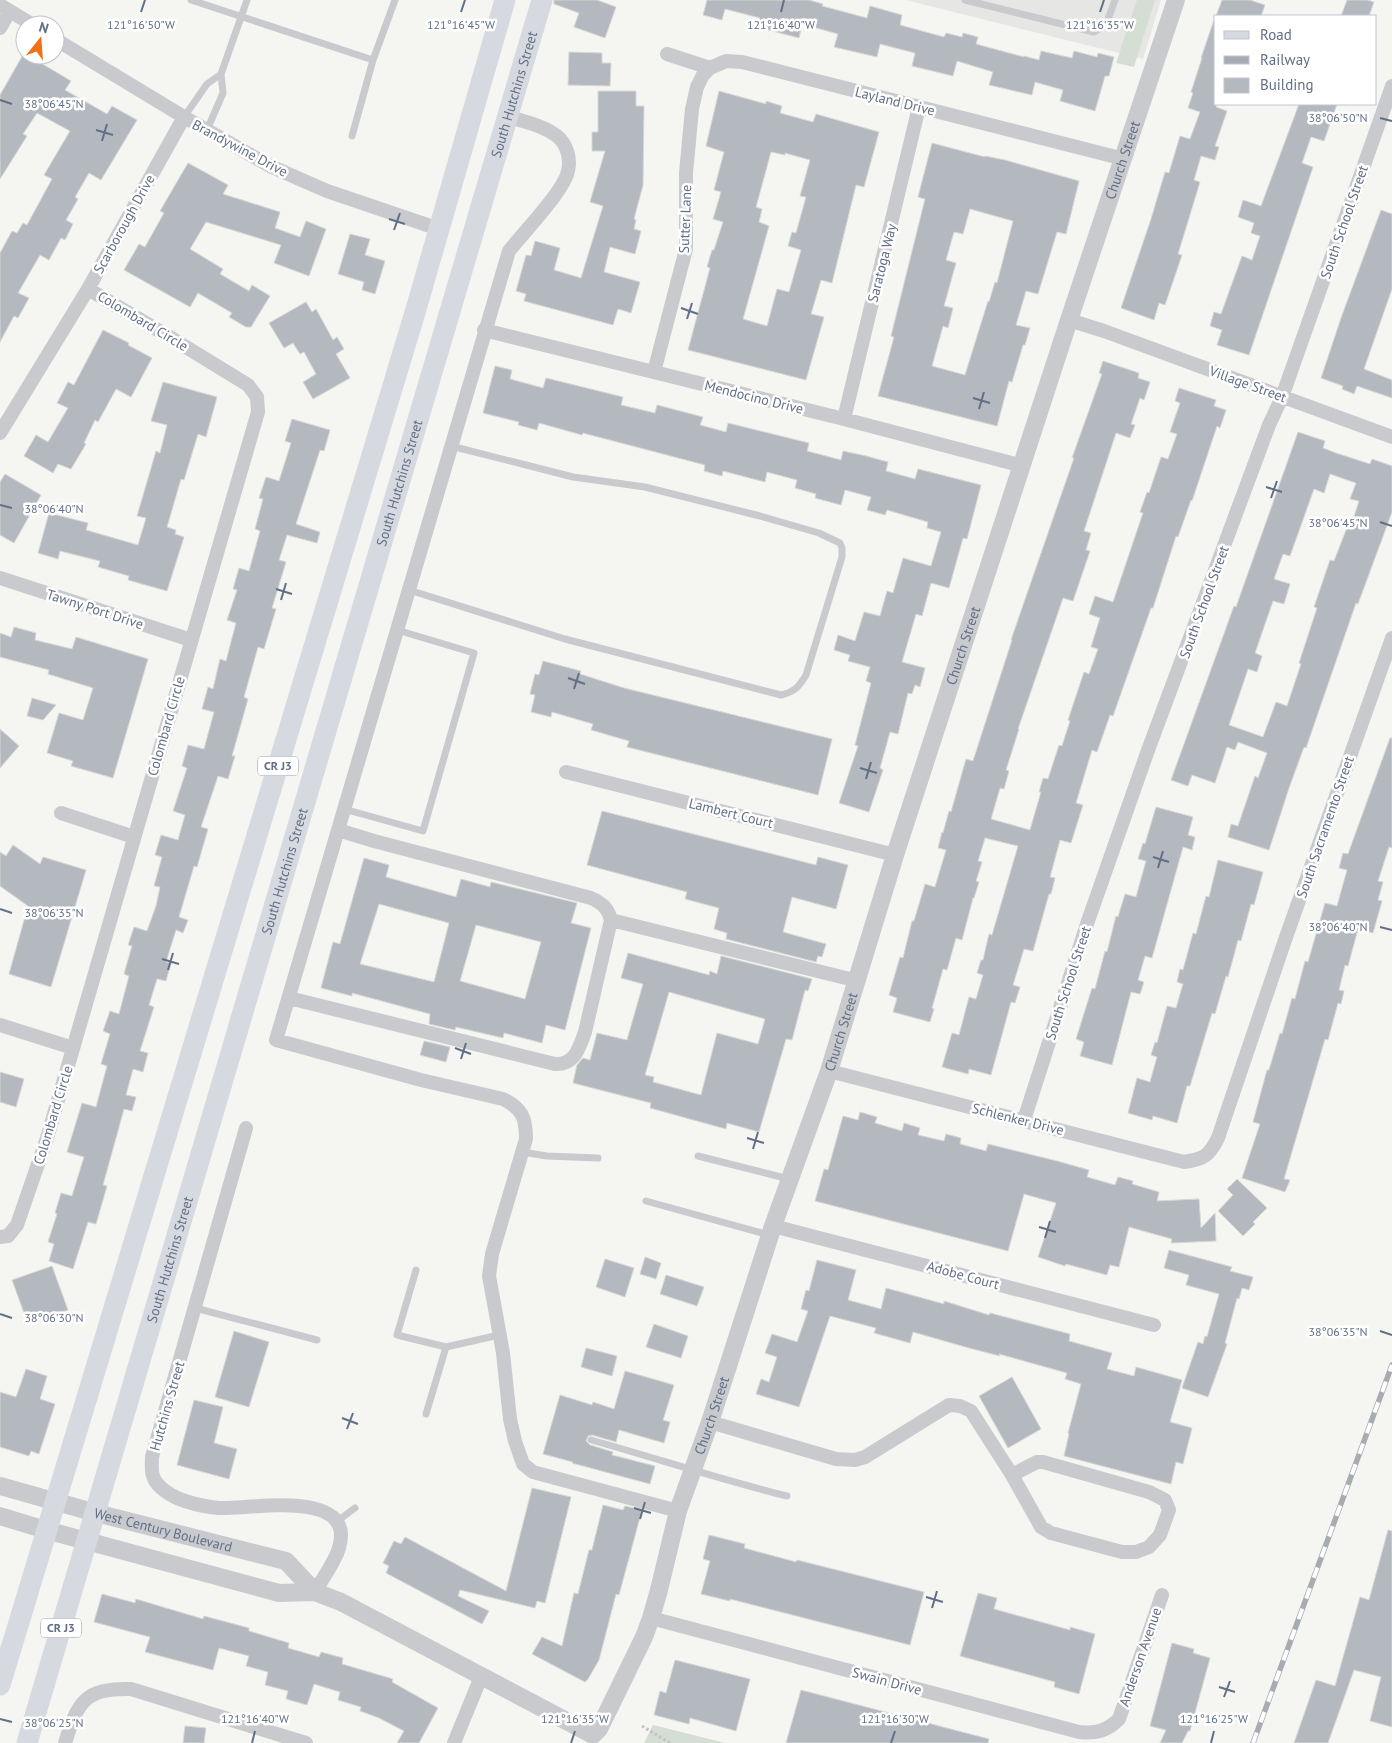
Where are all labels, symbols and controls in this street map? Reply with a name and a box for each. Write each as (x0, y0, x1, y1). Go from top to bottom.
north arrow (15, 15, 65, 65)
legend (1214, 15, 1377, 105)
text: 121°16'50"W (107, 17, 175, 32)
text: 121°16'45"W (427, 17, 495, 32)
text: 121°16'40"W (747, 17, 815, 32)
text: 121°16'35"W (1066, 17, 1134, 32)
text: N (37, 18, 51, 38)
text: Road (1260, 25, 1292, 44)
street label: South Hutchins Street (487, 29, 541, 160)
text: Railway (1260, 50, 1310, 69)
text: Building (1260, 75, 1314, 94)
street label: Layland Drive (853, 82, 937, 120)
text: 38°06'45"N (24, 96, 84, 111)
text: 38°06'50"N (1308, 110, 1368, 125)
street label: Brandywine Drive (189, 115, 291, 181)
street label: Church Street (1101, 118, 1144, 202)
street label: South School Street (1316, 163, 1372, 281)
street label: Scarborough Drive (89, 171, 159, 277)
street label: Sutter Lane (675, 184, 695, 254)
street label: Saratoga Way (864, 221, 901, 304)
street label: Colombard Circle (94, 287, 192, 355)
street label: Village Street (1206, 361, 1289, 406)
street label: Mendocino Drive (703, 376, 805, 418)
street label: South Hutchins Street (372, 417, 427, 548)
text: 38°06'40"N (24, 501, 84, 516)
text: 38°06'45"N (1308, 515, 1368, 530)
street label: South School Street (1175, 543, 1233, 661)
street label: Tawny Port Drive (44, 585, 146, 633)
street label: Church Street (942, 604, 984, 687)
street label: Colombard Circle (143, 674, 189, 778)
street label: South Sacramento Street (1292, 754, 1358, 900)
road number: CR J3 (258, 756, 298, 776)
street label: Lambert Court (687, 794, 775, 832)
street label: South Hutchins Street (257, 806, 312, 937)
text: 38°06'35"N (24, 905, 84, 920)
text: 38°06'40"N (1308, 919, 1368, 934)
street label: South School Street (1041, 924, 1095, 1042)
street label: Church Street (820, 990, 862, 1073)
street label: Colombard Circle (29, 1063, 77, 1167)
street label: Schlenker Drive (970, 1099, 1066, 1139)
street label: South Hutchins Street (143, 1194, 197, 1325)
street label: Adobe Court (925, 1257, 1001, 1293)
text: 38°06'30"N (24, 1310, 84, 1325)
text: 38°06'35"N (1308, 1324, 1368, 1339)
street label: Hutchins Street (146, 1359, 188, 1453)
street label: Church Street (690, 1374, 733, 1457)
street label: West Century Boulevard (92, 1504, 234, 1556)
street label: Anderson Avenue (1115, 1605, 1165, 1709)
road number: CR J3 (41, 1619, 81, 1638)
street label: Swain Drive (850, 1663, 924, 1699)
text: 121°16'40"W (221, 1711, 289, 1726)
text: 121°16'35"W (541, 1711, 609, 1726)
text: 121°16'30"W (861, 1711, 929, 1726)
text: 121°16'25"W (1180, 1711, 1248, 1726)
text: 38°06'25"N (24, 1715, 84, 1730)

